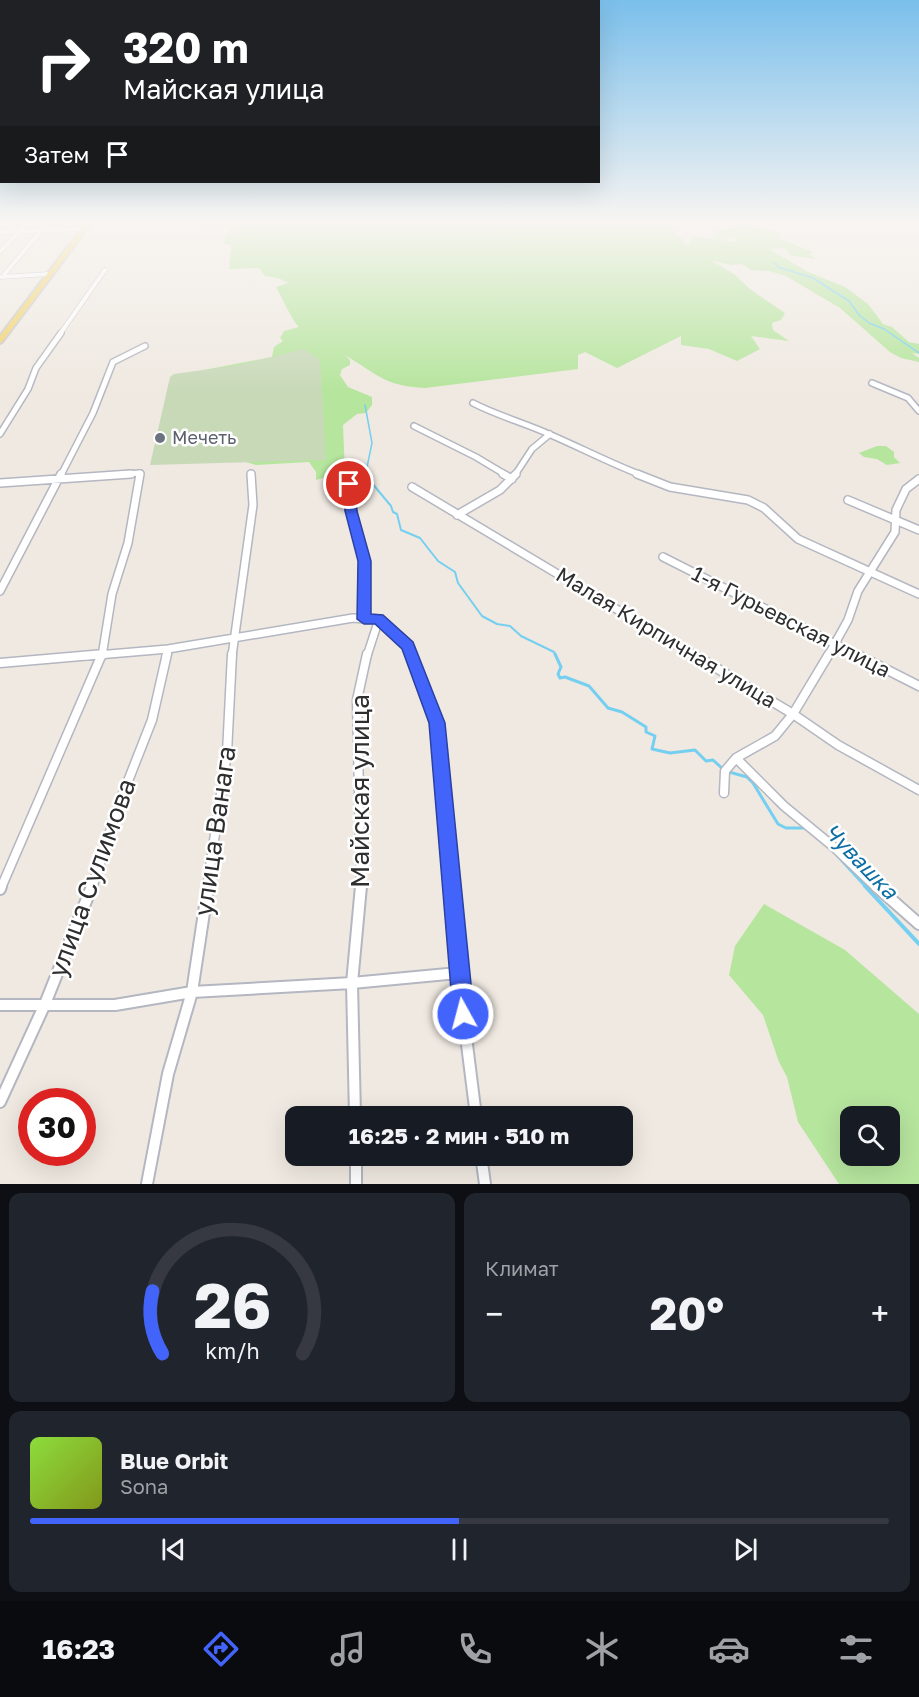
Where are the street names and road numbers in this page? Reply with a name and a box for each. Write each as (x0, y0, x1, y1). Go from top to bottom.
street label: 1-я Гурьевская улица (688, 560, 895, 682)
street label: Малая Кирпичная улица (552, 561, 781, 713)
street label: Майская улица (344, 694, 375, 888)
street label: улица Ванага (187, 744, 242, 918)
street label: улица Сулимова (41, 774, 142, 981)

